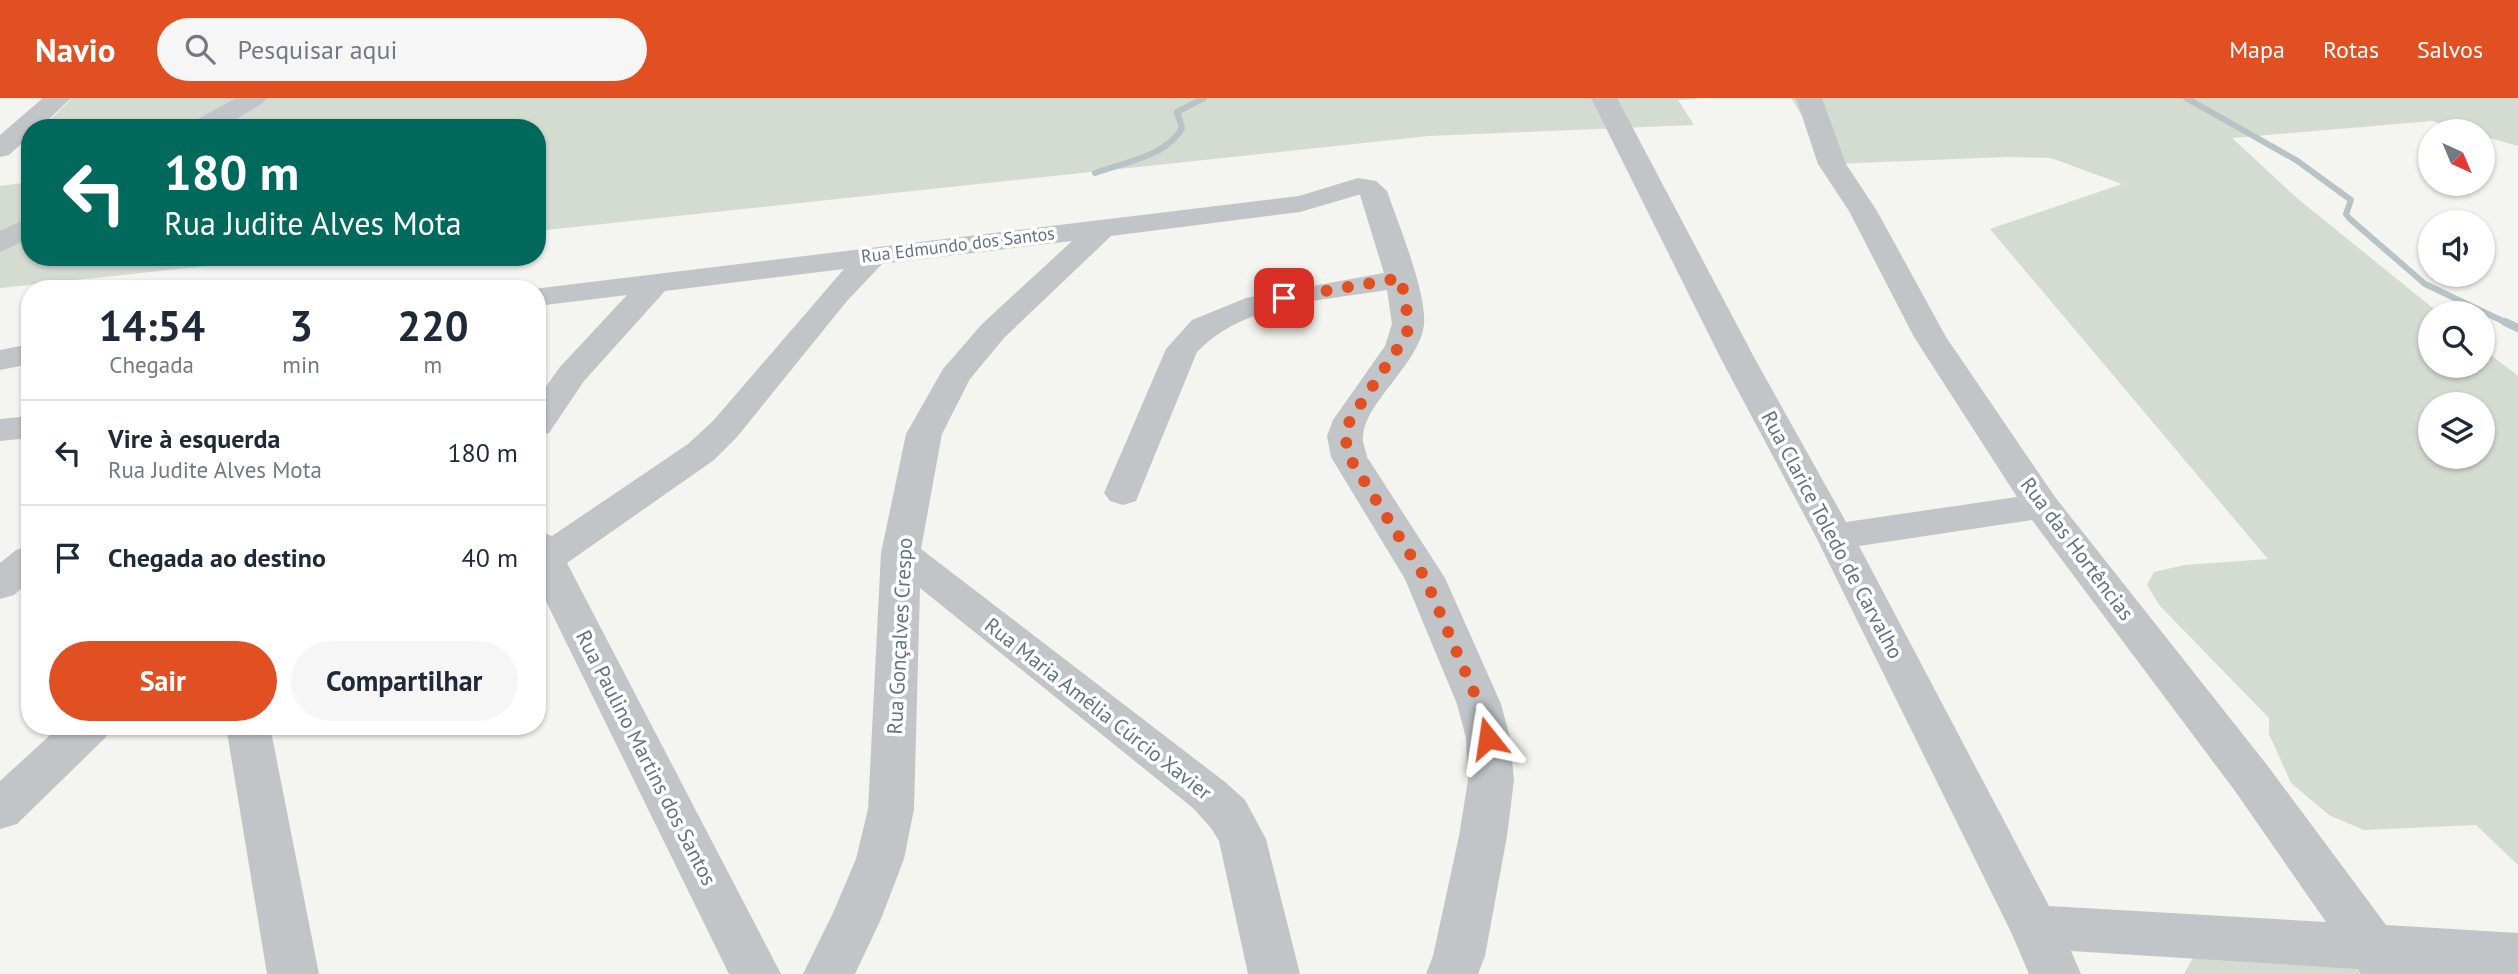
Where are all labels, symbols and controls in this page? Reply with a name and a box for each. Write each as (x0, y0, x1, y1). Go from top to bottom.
search box (157, 18, 647, 81)
text: Navio (35, 28, 115, 71)
icon: search (181, 30, 219, 68)
text: Pesquisar aqui (237, 33, 398, 66)
text: Mapa (2229, 34, 2285, 65)
text: Rotas (2323, 34, 2379, 65)
text: Salvos (2417, 34, 2483, 65)
north arrow (2418, 119, 2496, 196)
map controls (2418, 119, 2495, 469)
text: 180 m (164, 140, 299, 204)
icon: left (49, 147, 140, 238)
text: Rua Judite Alves Mota (164, 202, 462, 244)
button: sound (2418, 210, 2495, 287)
street label: Rua Edmundo dos Santos (860, 221, 1056, 268)
pin (1254, 268, 1314, 328)
icon: arrive (1265, 279, 1303, 317)
text: 14:54 (98, 298, 205, 353)
text: 3 (289, 298, 313, 353)
text: 220 (397, 298, 469, 353)
button: search (2418, 301, 2495, 378)
text: Chegada (109, 350, 194, 379)
text: min (282, 350, 320, 379)
text: m (424, 350, 442, 379)
button: layers (2418, 392, 2495, 469)
street label: Rua Clarice Toledo de Carvalho (1756, 406, 1909, 663)
text: Vire à esquerda (108, 422, 280, 455)
icon: left (49, 434, 87, 472)
text: 180 m (447, 436, 518, 469)
text: Rua Judite Alves Mota (108, 455, 322, 484)
street label: Rua das Hortências (2015, 472, 2140, 626)
street label: Rua Gonçalves Crespo (881, 537, 918, 735)
icon: arrive (49, 539, 87, 577)
text: Chegada ao destino (108, 541, 326, 574)
text: 40 m (462, 541, 518, 574)
street label: Rua Maria Amélia Cúrcio Xavier (979, 612, 1217, 806)
street label: Rua Paulino Martins dos Santos (570, 626, 723, 890)
button: Sair (49, 641, 277, 721)
button: Compartilhar (291, 641, 518, 721)
position arrow (1451, 701, 1525, 775)

